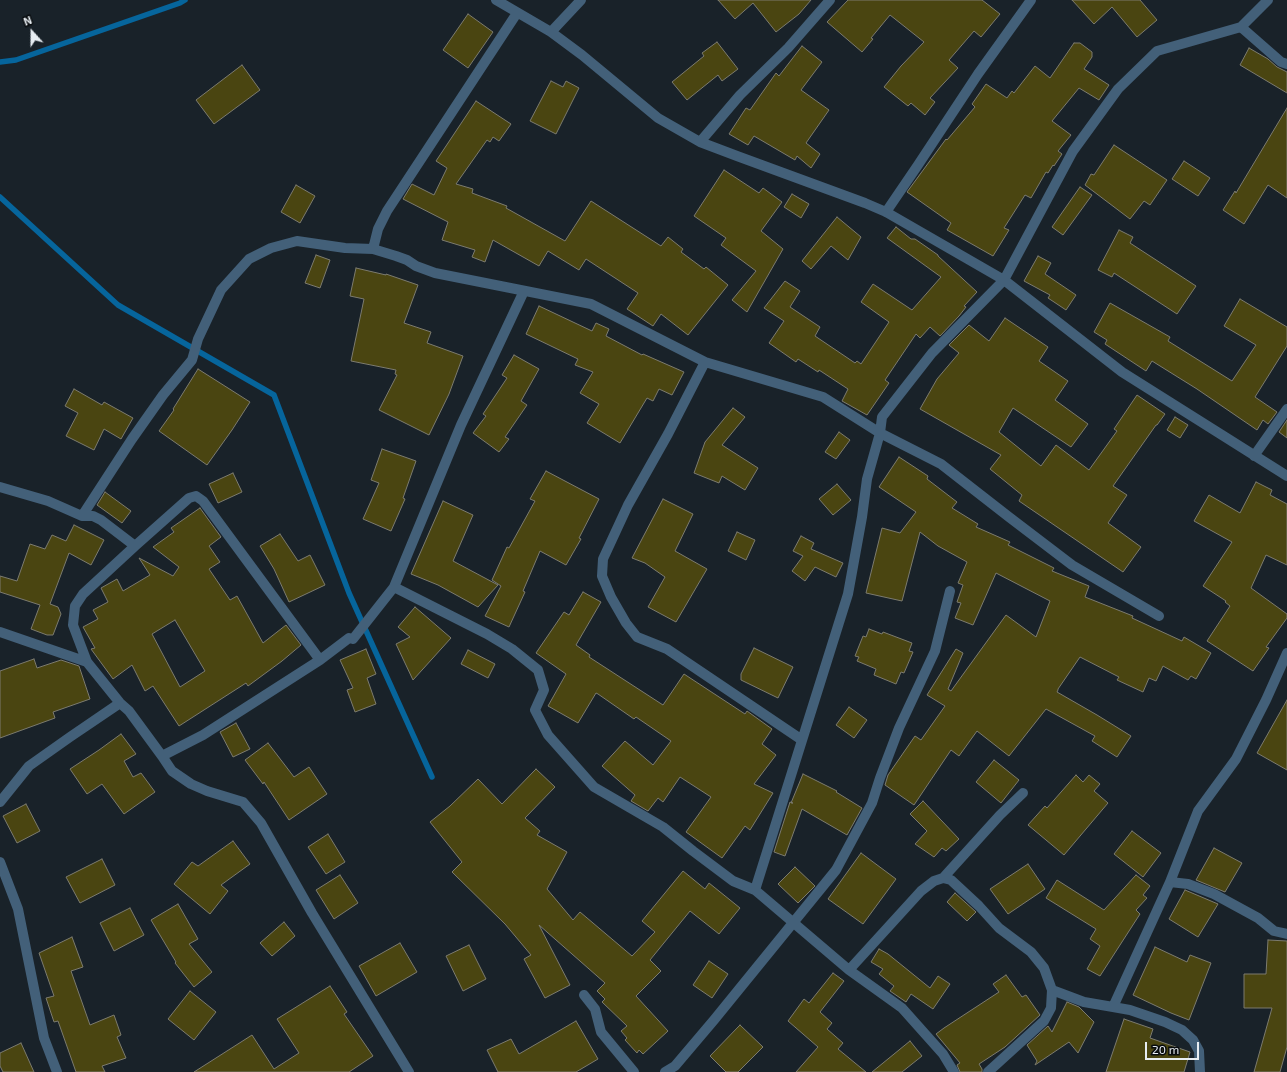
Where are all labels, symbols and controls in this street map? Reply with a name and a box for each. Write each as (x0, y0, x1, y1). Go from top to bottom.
north arrow (12, 12, 52, 52)
text: N (21, 13, 34, 28)
scale bar (1147, 1034, 1201, 1060)
text: 20 m (1152, 1042, 1179, 1056)

